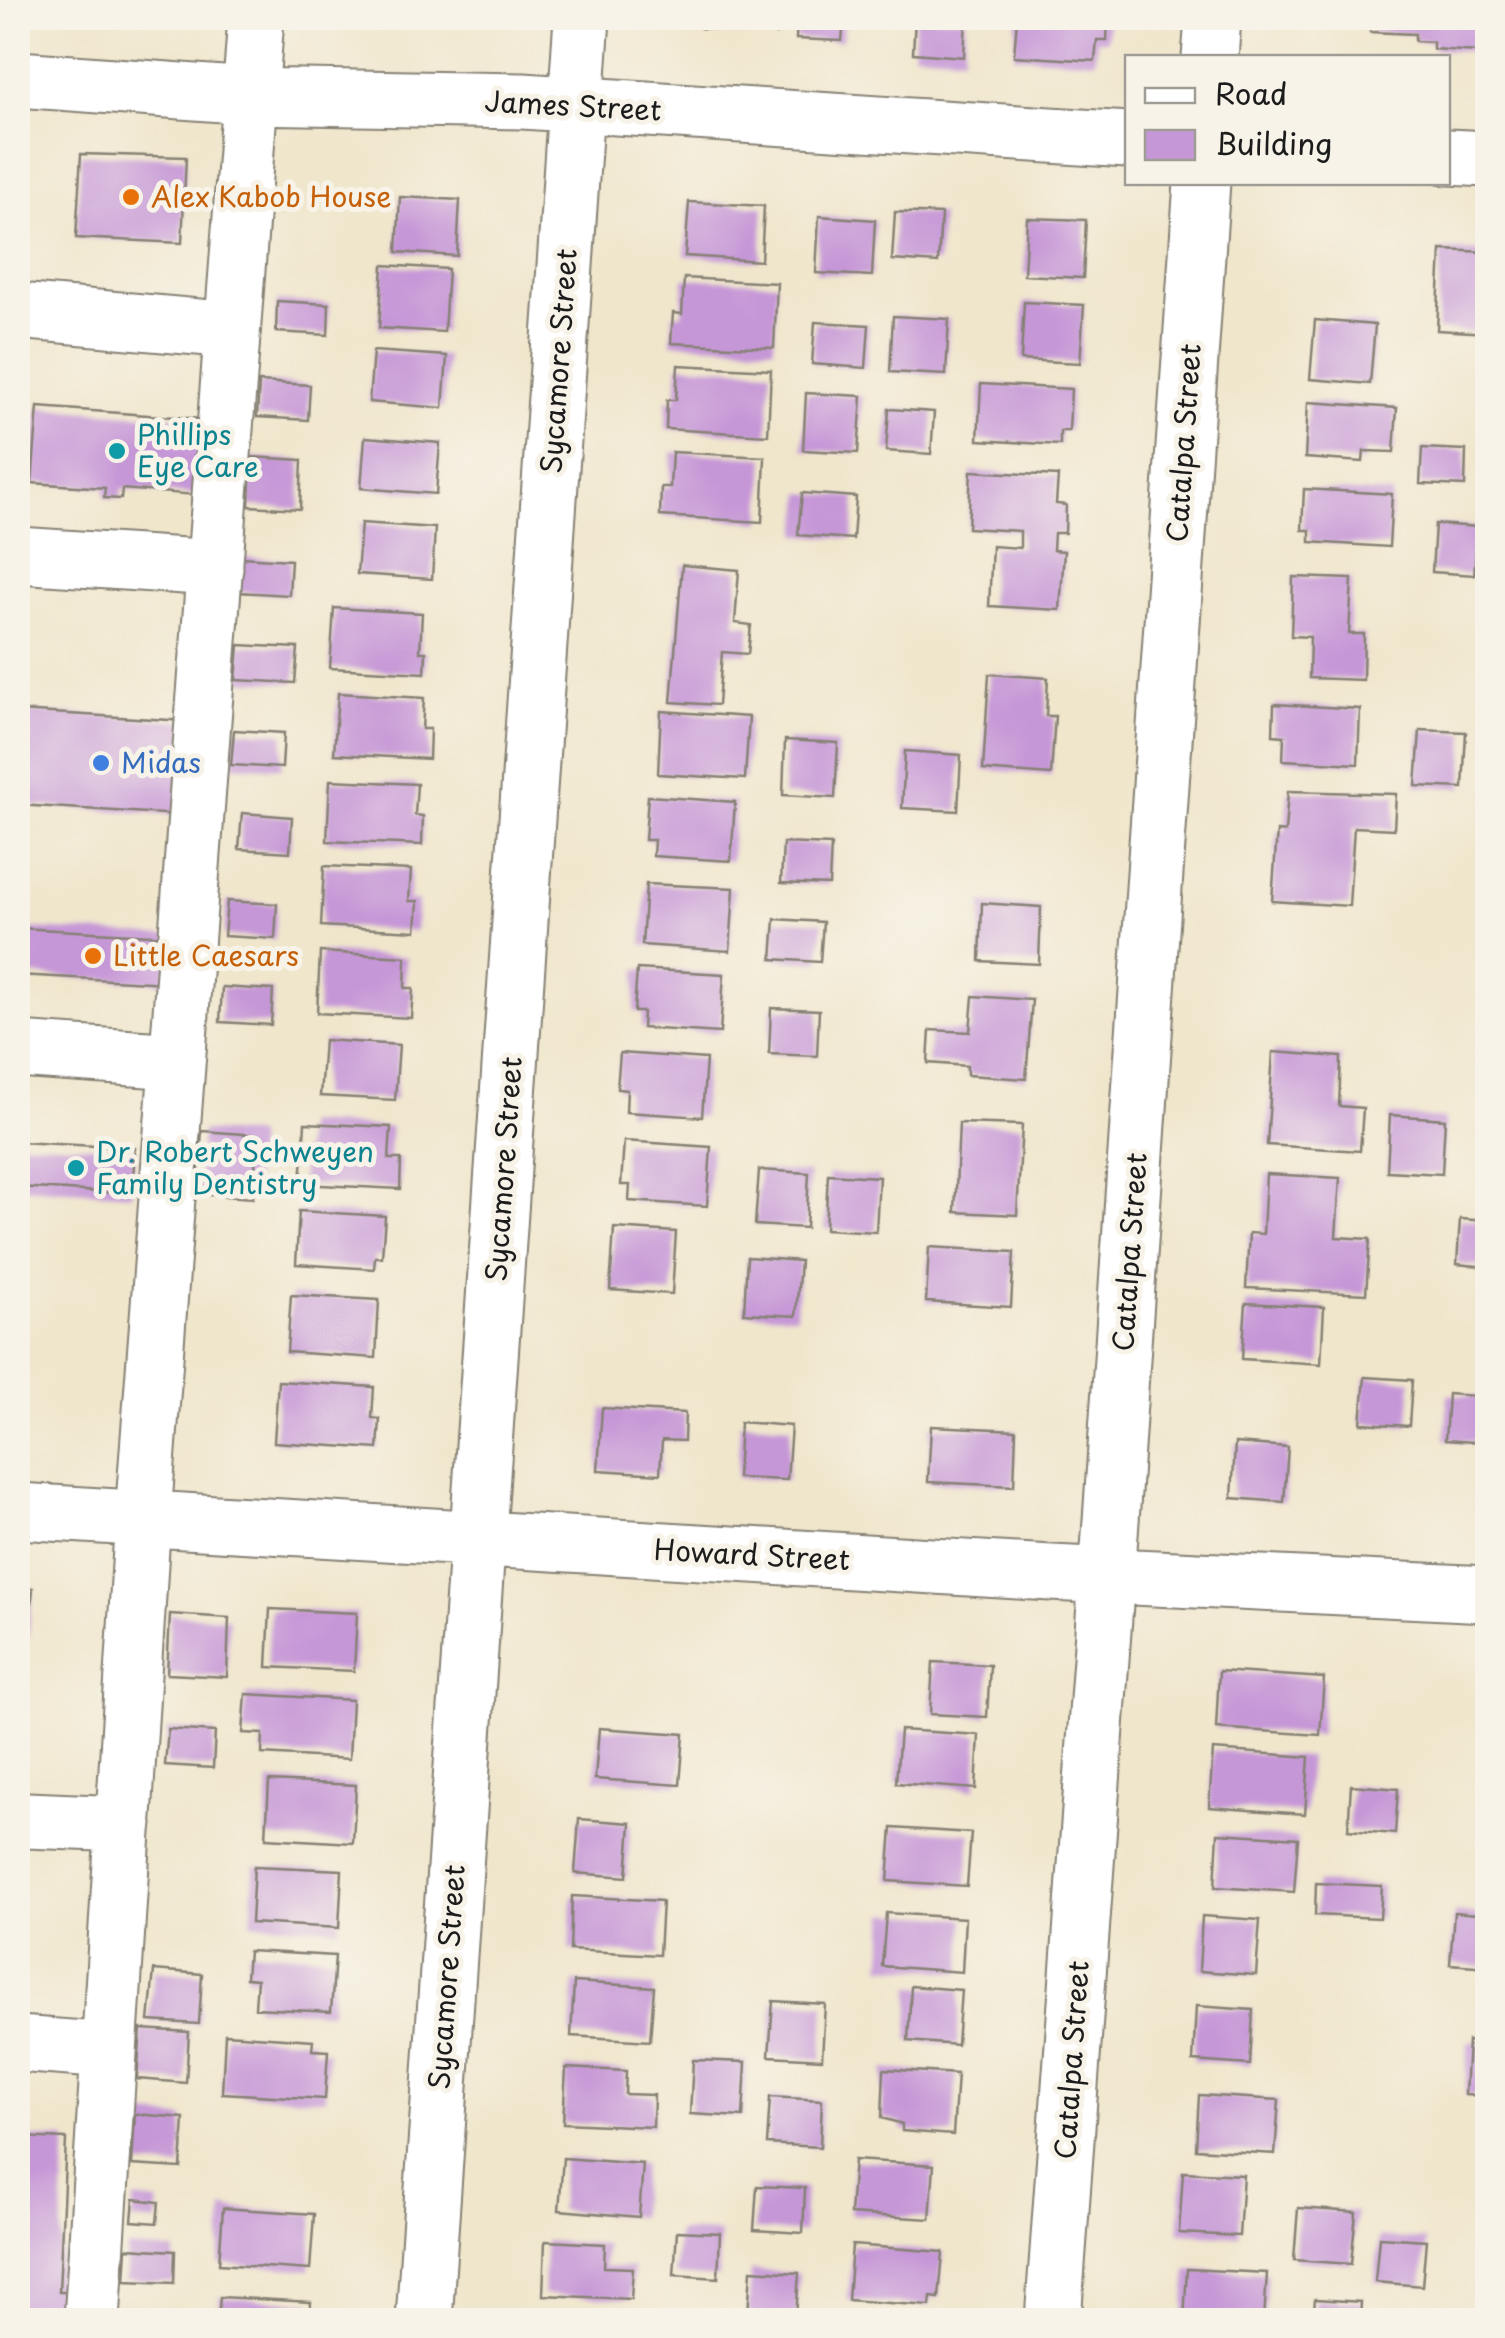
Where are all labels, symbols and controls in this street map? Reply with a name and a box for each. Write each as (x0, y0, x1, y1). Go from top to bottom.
legend (1125, 55, 1450, 185)
text: Road (1215, 70, 1288, 115)
street label: James Street (484, 78, 663, 131)
text: Building (1215, 120, 1332, 165)
place label: Alex Kabob House (151, 174, 392, 217)
marker: Alex Kabob House (120, 186, 142, 208)
street label: Sycamore Street (528, 247, 587, 475)
street label: Catalpa Street (1154, 342, 1211, 544)
place label: Phillips Eye Care (137, 412, 259, 487)
marker: Phillips Eye Care (106, 440, 128, 462)
place label: Midas (121, 740, 201, 783)
marker: Midas (90, 752, 112, 774)
place label: Little Caesars (113, 933, 299, 976)
marker: Little Caesars (82, 945, 104, 967)
street label: Sycamore Street (473, 1055, 532, 1283)
place label: Dr. Robert Schweyen Family Dentistry (96, 1129, 374, 1204)
street label: Catalpa Street (1100, 1151, 1157, 1353)
marker: Dr. Robert Schweyen Family Dentistry (65, 1157, 87, 1179)
street label: Howard Street (653, 1527, 851, 1580)
street label: Sycamore Street (416, 1863, 475, 2091)
street label: Catalpa Street (1042, 1959, 1099, 2161)

